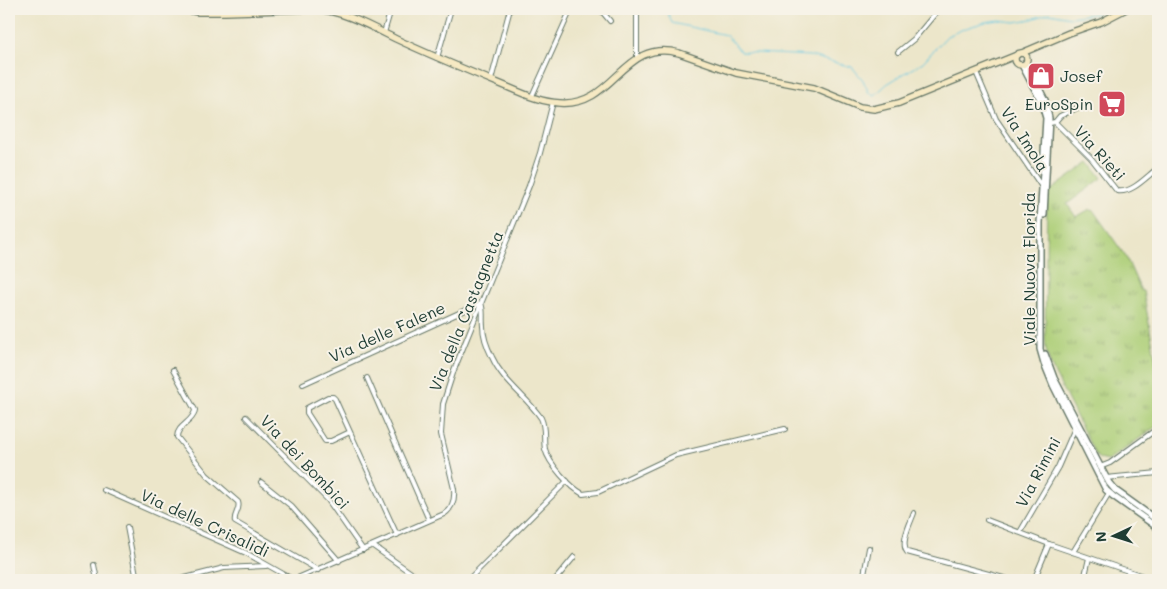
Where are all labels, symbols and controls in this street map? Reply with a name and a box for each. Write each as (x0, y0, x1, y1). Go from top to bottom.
shop icon: Josef (1026, 61, 1056, 91)
place label: Josef (1060, 65, 1103, 86)
supermarket icon: EuroSpin (1097, 89, 1127, 119)
place label: EuroSpin (1025, 93, 1093, 114)
street label: Via Imola (997, 102, 1054, 175)
street label: Via Rieti (1070, 121, 1131, 185)
street label: Viale Nuova Florida (1018, 192, 1039, 346)
street label: Via della Castagnetta (424, 227, 507, 394)
street label: Via delle Falene (325, 297, 448, 367)
street label: Via dei Bombici (256, 410, 355, 513)
street label: Via Rimini (1010, 433, 1065, 511)
street label: Via delle Crisalidi (138, 484, 273, 562)
north arrow (1090, 512, 1140, 562)
text: N (1091, 531, 1110, 543)

